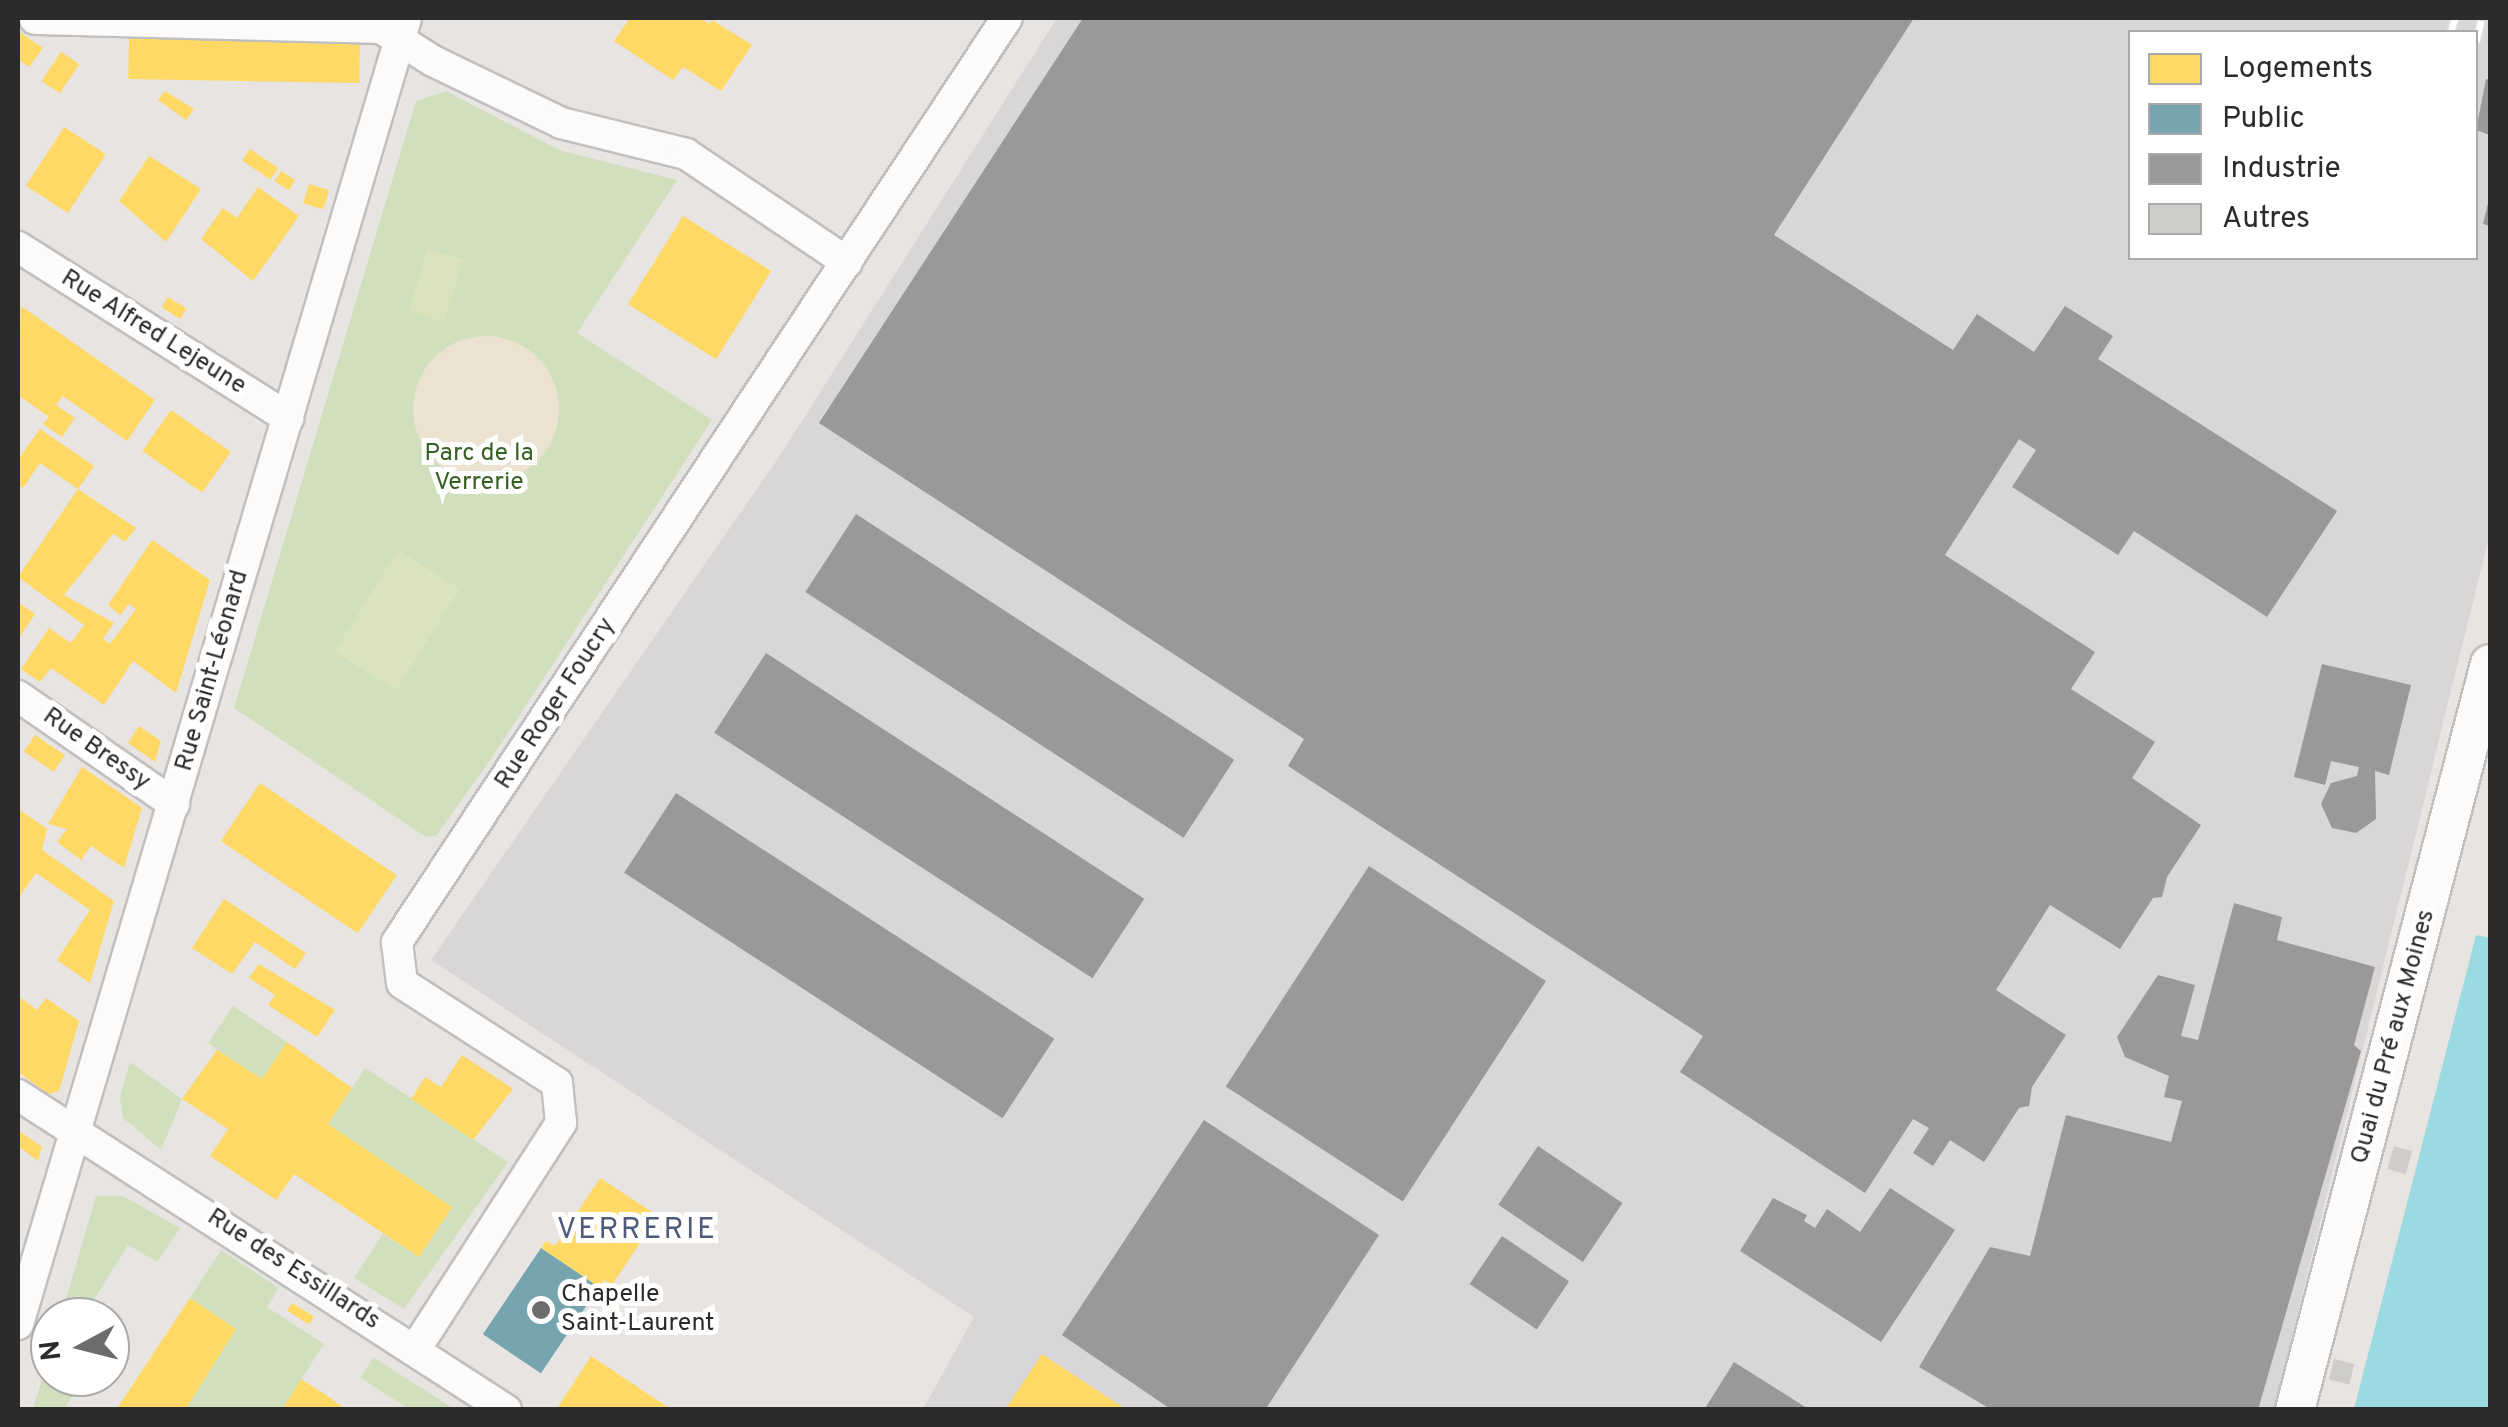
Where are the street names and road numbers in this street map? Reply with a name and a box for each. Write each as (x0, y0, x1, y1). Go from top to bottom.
street label: Rue Alfred Lejeune (54, 264, 252, 402)
street label: Rue Saint-Léonard (170, 567, 256, 775)
street label: Rue Roger Foucry (489, 612, 623, 796)
street label: Rue Bressy (36, 702, 156, 798)
street label: Quai du Pré aux Moines (2346, 907, 2442, 1167)
street label: Rue des Essillards (201, 1203, 385, 1337)

